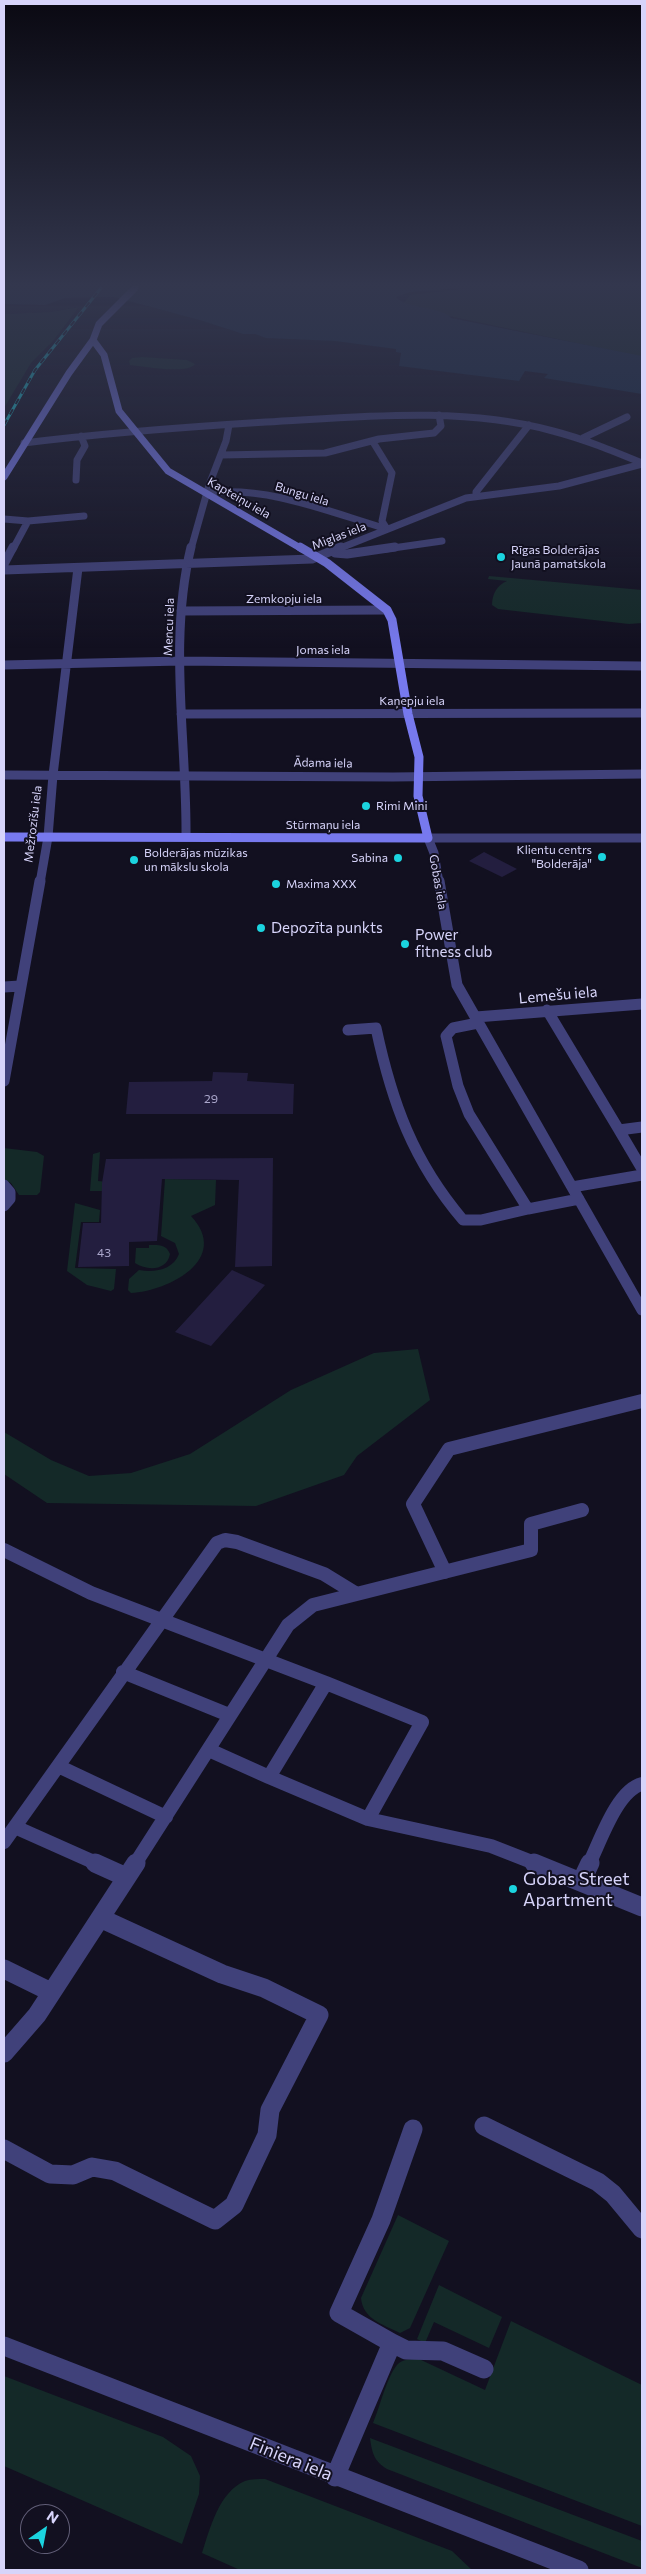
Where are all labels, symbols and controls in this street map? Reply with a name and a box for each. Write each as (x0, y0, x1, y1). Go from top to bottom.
street label: Kapteiņu iela (205, 474, 273, 522)
street label: Bungu iela (273, 479, 331, 509)
street label: Miglas iela (310, 519, 368, 553)
place label: Rīgas Bolderājas Jaunā pamatskola (511, 543, 606, 571)
marker: Rīgas Bolderājas Jaunā pamatskola (495, 551, 507, 563)
street label: Zemkopju iela (246, 592, 322, 606)
street label: Mencu iela (161, 598, 177, 656)
street label: Jomas iela (296, 643, 350, 657)
street label: Kaņepju iela (379, 694, 445, 708)
street label: Ādama iela (293, 755, 353, 771)
street label: Mežrozīšu iela (21, 785, 45, 863)
place label: Rimi Mini (376, 799, 428, 813)
marker: Rimi Mini (360, 800, 372, 812)
street label: Stūrmaņu iela (286, 818, 360, 832)
place label: Klientu centrs "Bolderāja" (517, 843, 592, 871)
place label: Bolderājas mūzikas un mākslu skola (144, 846, 248, 874)
place label: Sabina (351, 851, 388, 865)
marker: Klientu centrs "Bolderāja" (596, 851, 608, 863)
marker: Sabina (392, 852, 404, 864)
street label: Gobas iela (426, 853, 450, 911)
marker: Bolderājas mūzikas un mākslu skola (128, 854, 140, 866)
place label: Maxima XXX (286, 877, 357, 891)
marker: Maxima XXX (270, 878, 282, 890)
place label: Depozīta punkts (271, 919, 383, 937)
marker: Depozīta punkts (255, 922, 267, 934)
place label: Power fitness club (415, 926, 492, 961)
marker: Power fitness club (399, 938, 411, 950)
street label: Lemešu iela (518, 983, 598, 1007)
house number: 29 (204, 1092, 218, 1106)
house number: 43 (97, 1246, 111, 1260)
place label: Gobas Street Apartment (523, 1868, 630, 1910)
marker: Gobas Street Apartment (507, 1883, 519, 1895)
street label: Finiera iela (246, 2433, 336, 2485)
north arrow (20, 2504, 70, 2554)
text: N (44, 2507, 62, 2527)

